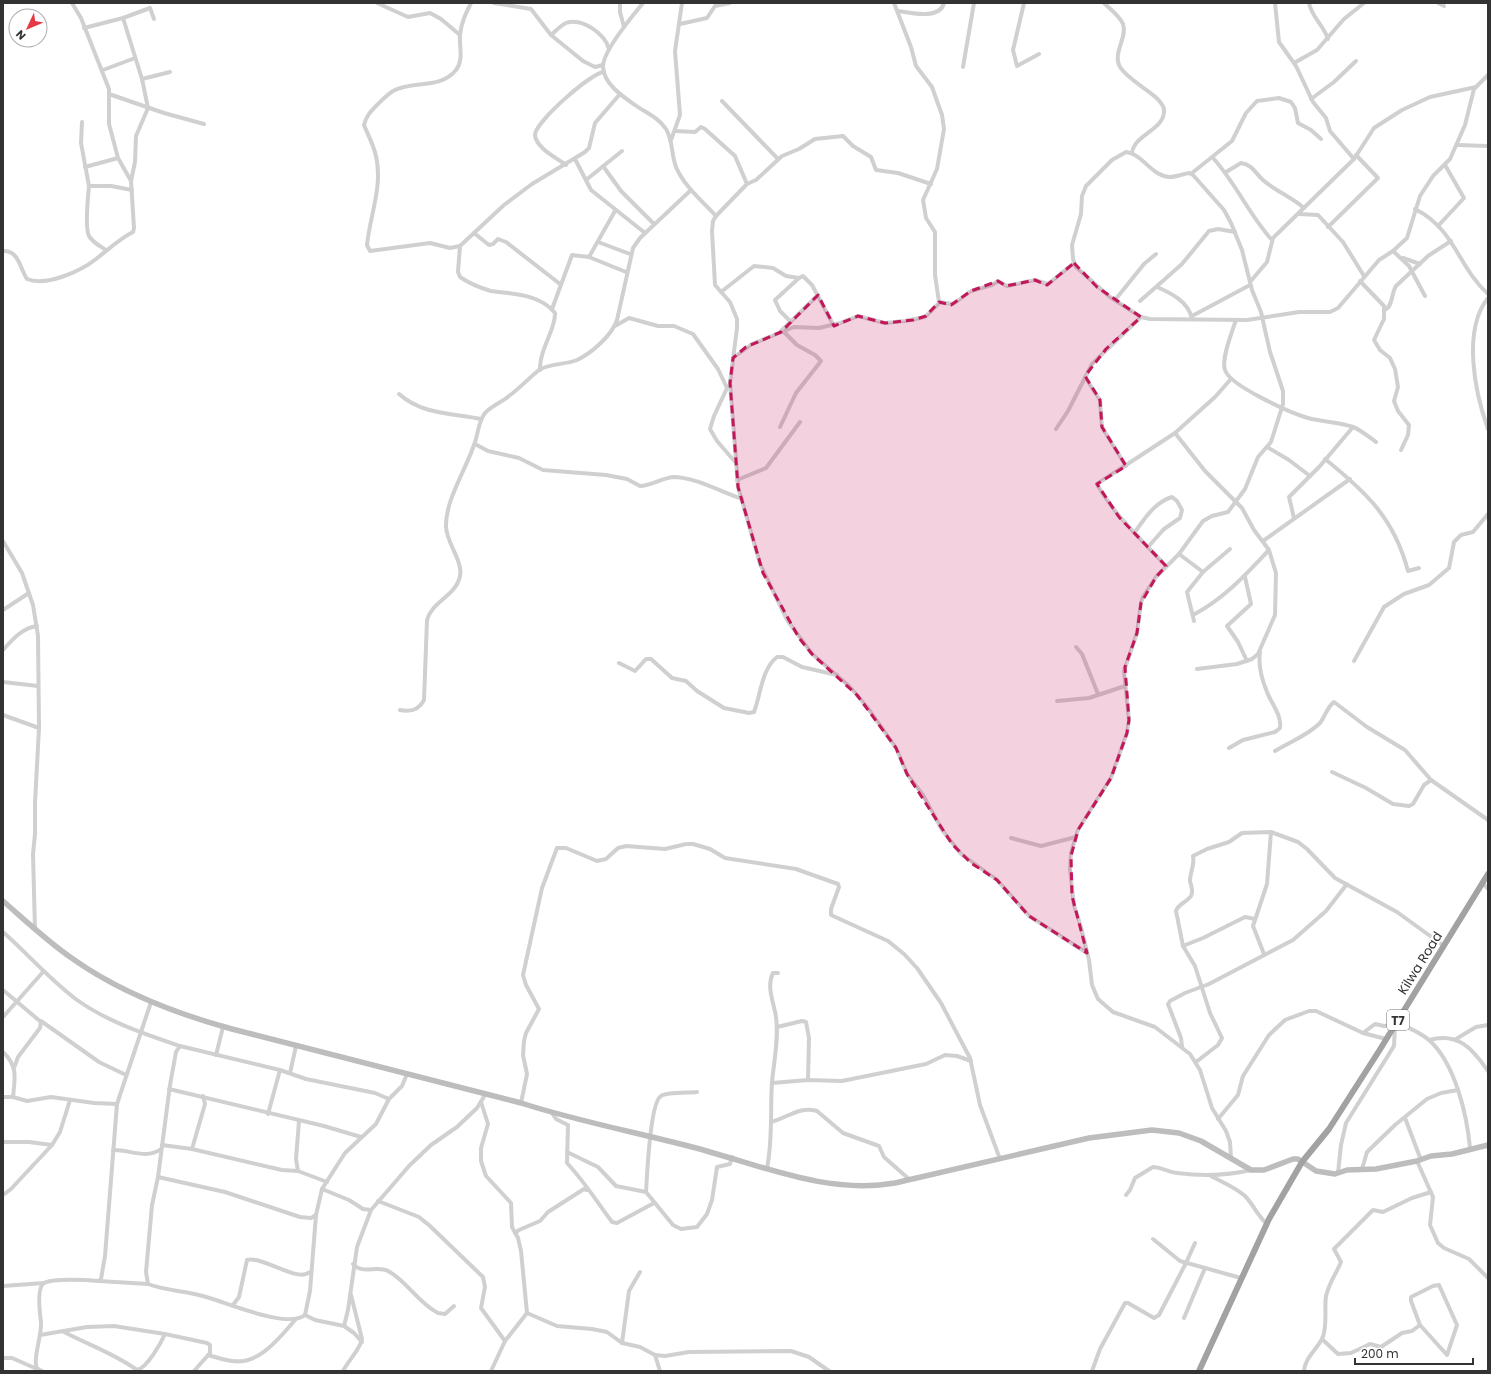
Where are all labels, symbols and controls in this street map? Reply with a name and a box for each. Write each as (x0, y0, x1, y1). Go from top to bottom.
north arrow (8, 8, 48, 48)
text: N (12, 26, 29, 43)
street label: Kilwa Road (1393, 928, 1447, 998)
road number: T7 (1387, 1010, 1409, 1030)
scale bar (1355, 1340, 1473, 1366)
text: 200 m (1361, 1345, 1399, 1362)

